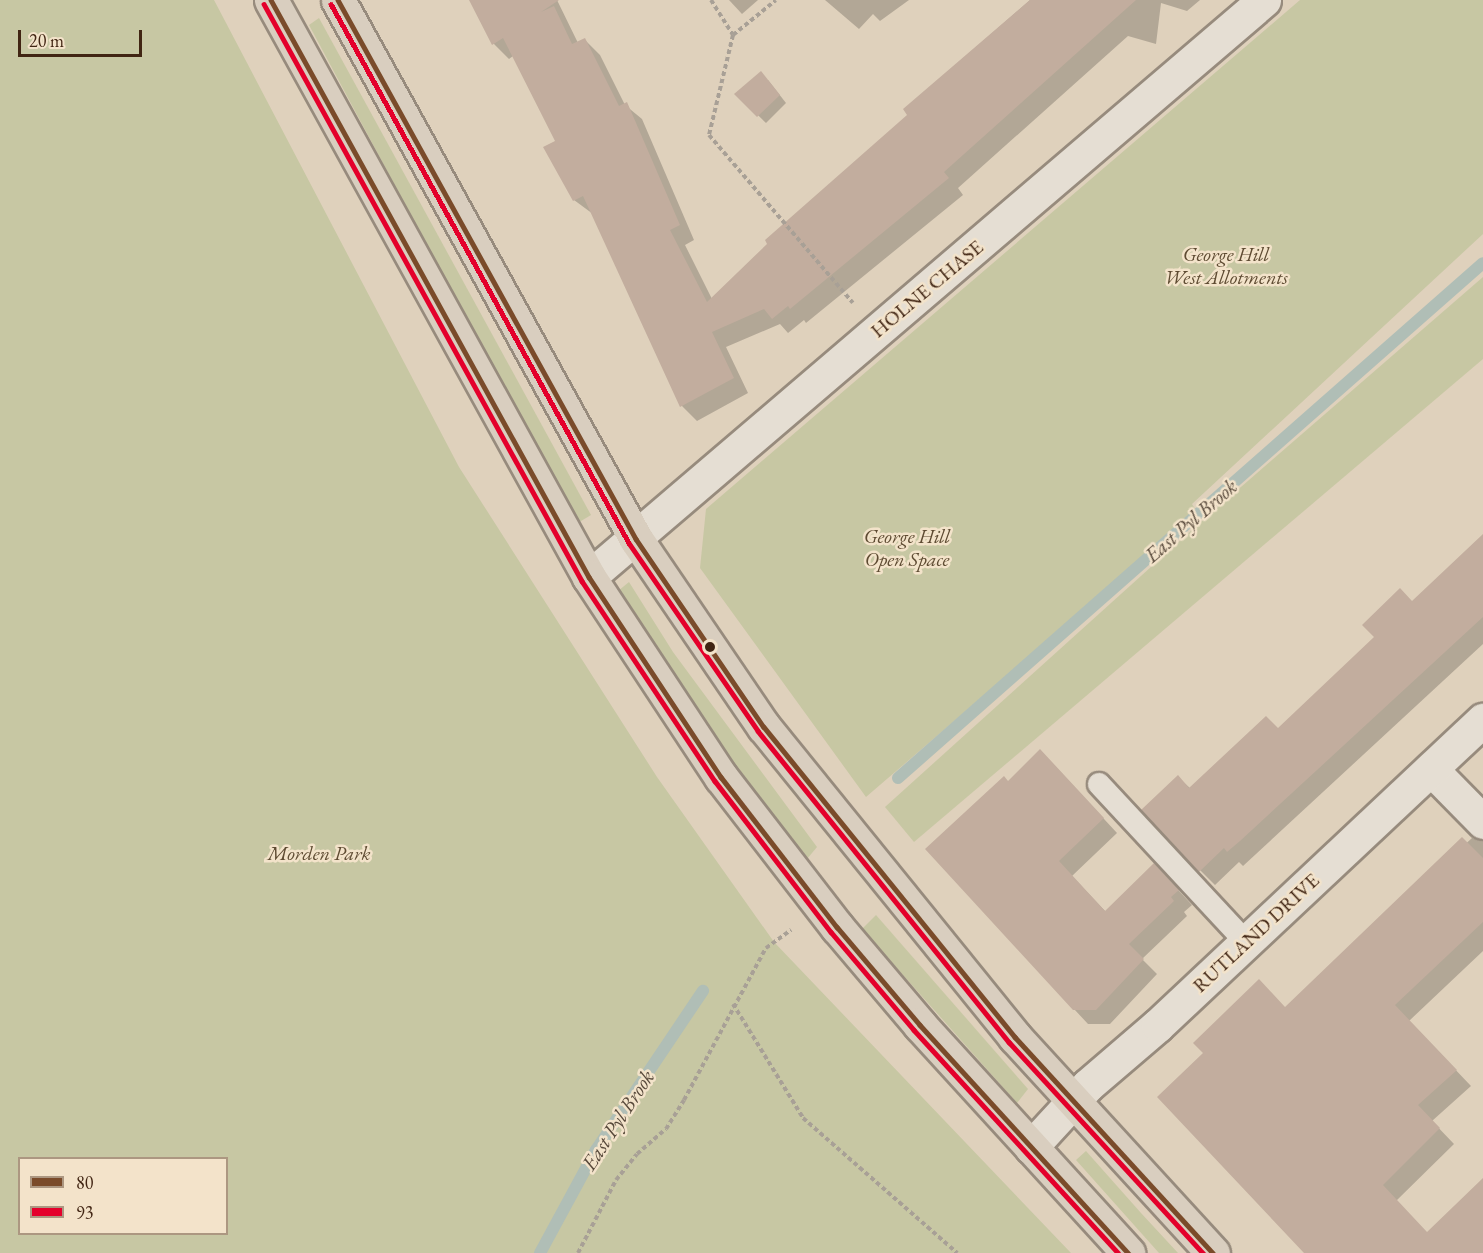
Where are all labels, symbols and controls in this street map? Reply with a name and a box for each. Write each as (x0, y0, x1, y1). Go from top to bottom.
scale bar (21, 18, 146, 56)
text: 20 m (29, 29, 64, 52)
street label: HOLNE CHASE (866, 235, 988, 343)
park label: George Hill West Allotments (1164, 242, 1288, 289)
water label: East Pyl Brook (1140, 474, 1242, 568)
park label: George Hill Open Space (864, 525, 950, 572)
unlabelled marker (704, 641, 716, 653)
park label: Morden Park (267, 841, 371, 865)
street label: RUTLAND DRIVE (1188, 868, 1324, 998)
water label: East Pyl Brook (576, 1065, 660, 1175)
legend (18, 1157, 228, 1235)
text: 80 (76, 1171, 93, 1194)
text: 93 (76, 1201, 93, 1224)

